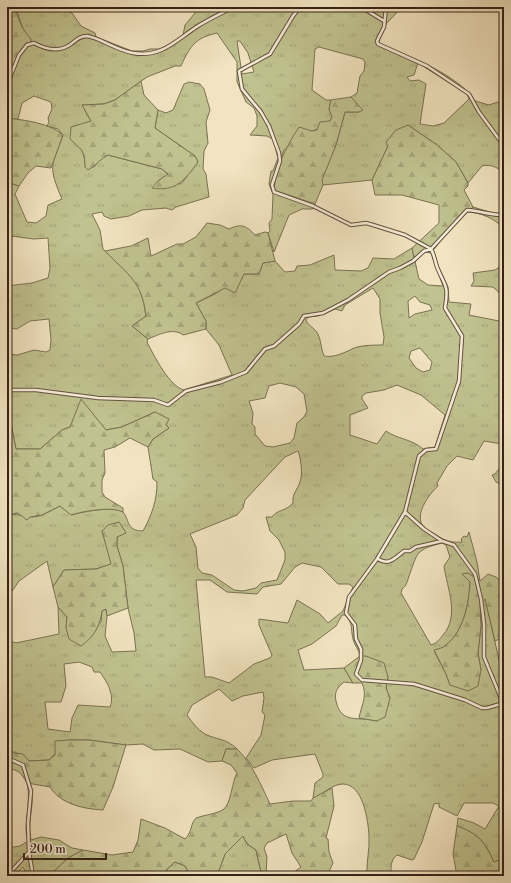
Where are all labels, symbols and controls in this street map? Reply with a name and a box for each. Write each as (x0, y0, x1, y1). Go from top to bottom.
scale bar (24, 835, 106, 861)
text: 200 m (30, 842, 66, 857)

